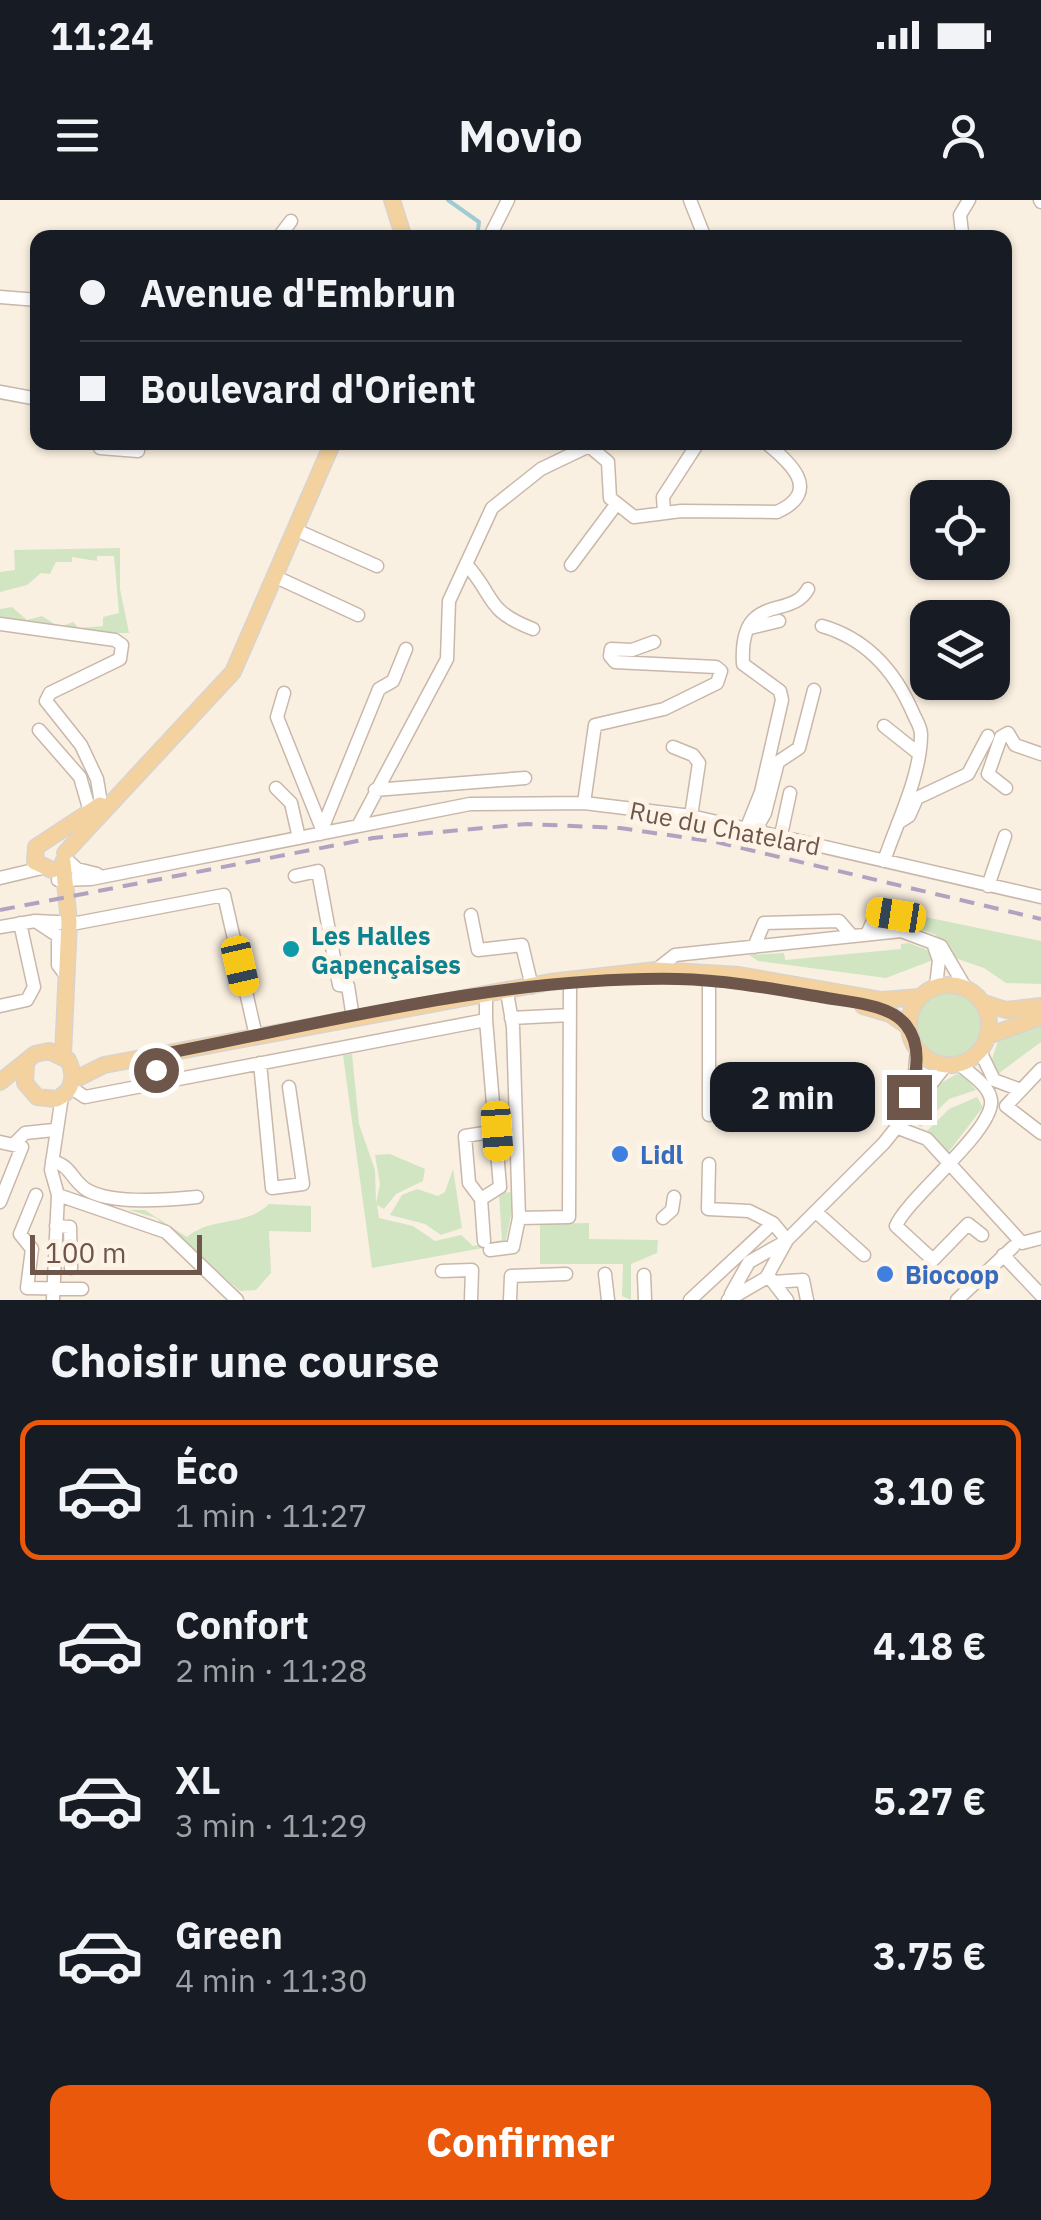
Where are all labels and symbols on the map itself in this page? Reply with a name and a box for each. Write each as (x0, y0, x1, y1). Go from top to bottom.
street label: Rue du Chatelard (627, 793, 823, 863)
car (864, 895, 928, 935)
place label: Les Halles Gapençaises (311, 919, 461, 981)
car (219, 933, 261, 999)
marker: Les Halles Gapençaises (280, 938, 302, 960)
route start (134, 1048, 179, 1093)
callout: 2 min (709, 1062, 874, 1132)
route end (887, 1075, 932, 1120)
car (480, 1100, 514, 1162)
place label: Lidl (640, 1138, 684, 1171)
marker: Lidl (609, 1143, 631, 1165)
scale bar (30, 1230, 202, 1274)
place label: Biocoop (905, 1258, 999, 1291)
marker: Biocoop (874, 1263, 896, 1285)

